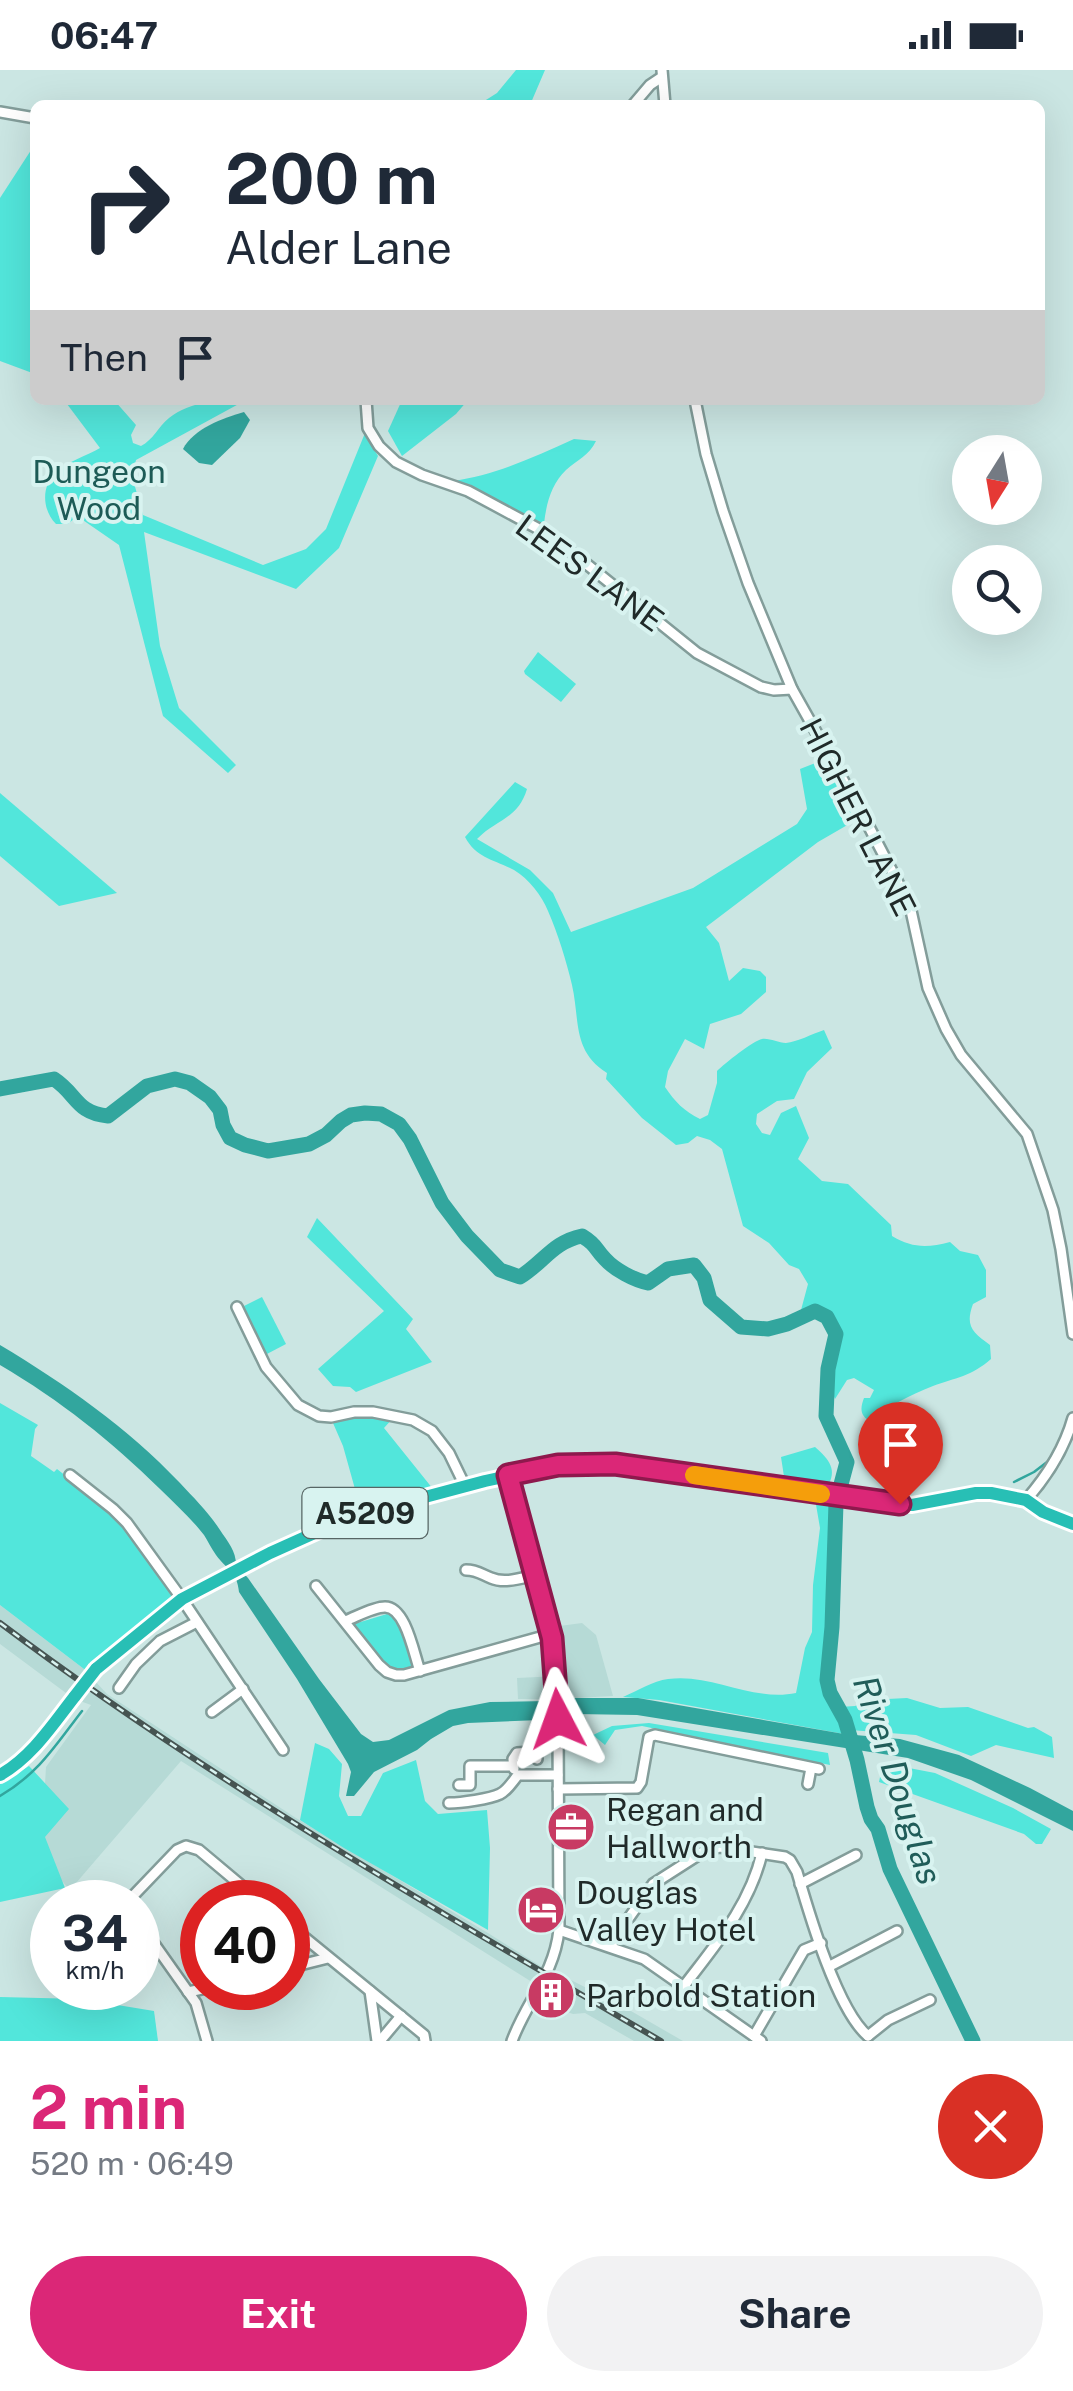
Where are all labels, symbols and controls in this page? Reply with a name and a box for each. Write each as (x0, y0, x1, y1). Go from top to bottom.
text: 06:47 (50, 13, 158, 58)
text: 200 m (225, 137, 438, 220)
icon: right (60, 140, 190, 270)
text: Alder Lane (225, 221, 452, 274)
icon: arrive (168, 330, 223, 385)
text: Then (60, 335, 148, 380)
north arrow (952, 435, 1042, 525)
map controls (952, 435, 1042, 635)
park label: Dungeon Wood (32, 453, 166, 527)
street label: LEES LANE (509, 507, 671, 639)
button: search (952, 545, 1042, 635)
street label: HIGHER LANE (792, 712, 924, 922)
pin (858, 1402, 943, 1505)
icon: arrive (873, 1417, 928, 1472)
road number: A5209 (302, 1488, 428, 1538)
position arrow (506, 1667, 610, 1771)
water label: River Douglas (845, 1670, 951, 1890)
place label: Regan and Hallworth (606, 1791, 764, 1865)
office icon: Regan and Hallworth (545, 1801, 597, 1853)
place label: Douglas Valley Hotel (576, 1874, 756, 1948)
speed limit sign: 40 (180, 1880, 310, 2010)
hotel icon: Douglas Valley Hotel (515, 1884, 567, 1936)
text: 34 (62, 1903, 128, 1962)
text: km/h (66, 1955, 124, 1985)
building icon: Parbold Station (525, 1969, 577, 2021)
place label: Parbold Station (586, 1977, 816, 2014)
text: 2 min (30, 2072, 187, 2143)
button: close (938, 2074, 1043, 2179)
text: 520 m · 06:49 (30, 2145, 234, 2182)
button: Exit (30, 2256, 527, 2371)
button: Share (547, 2256, 1043, 2371)

